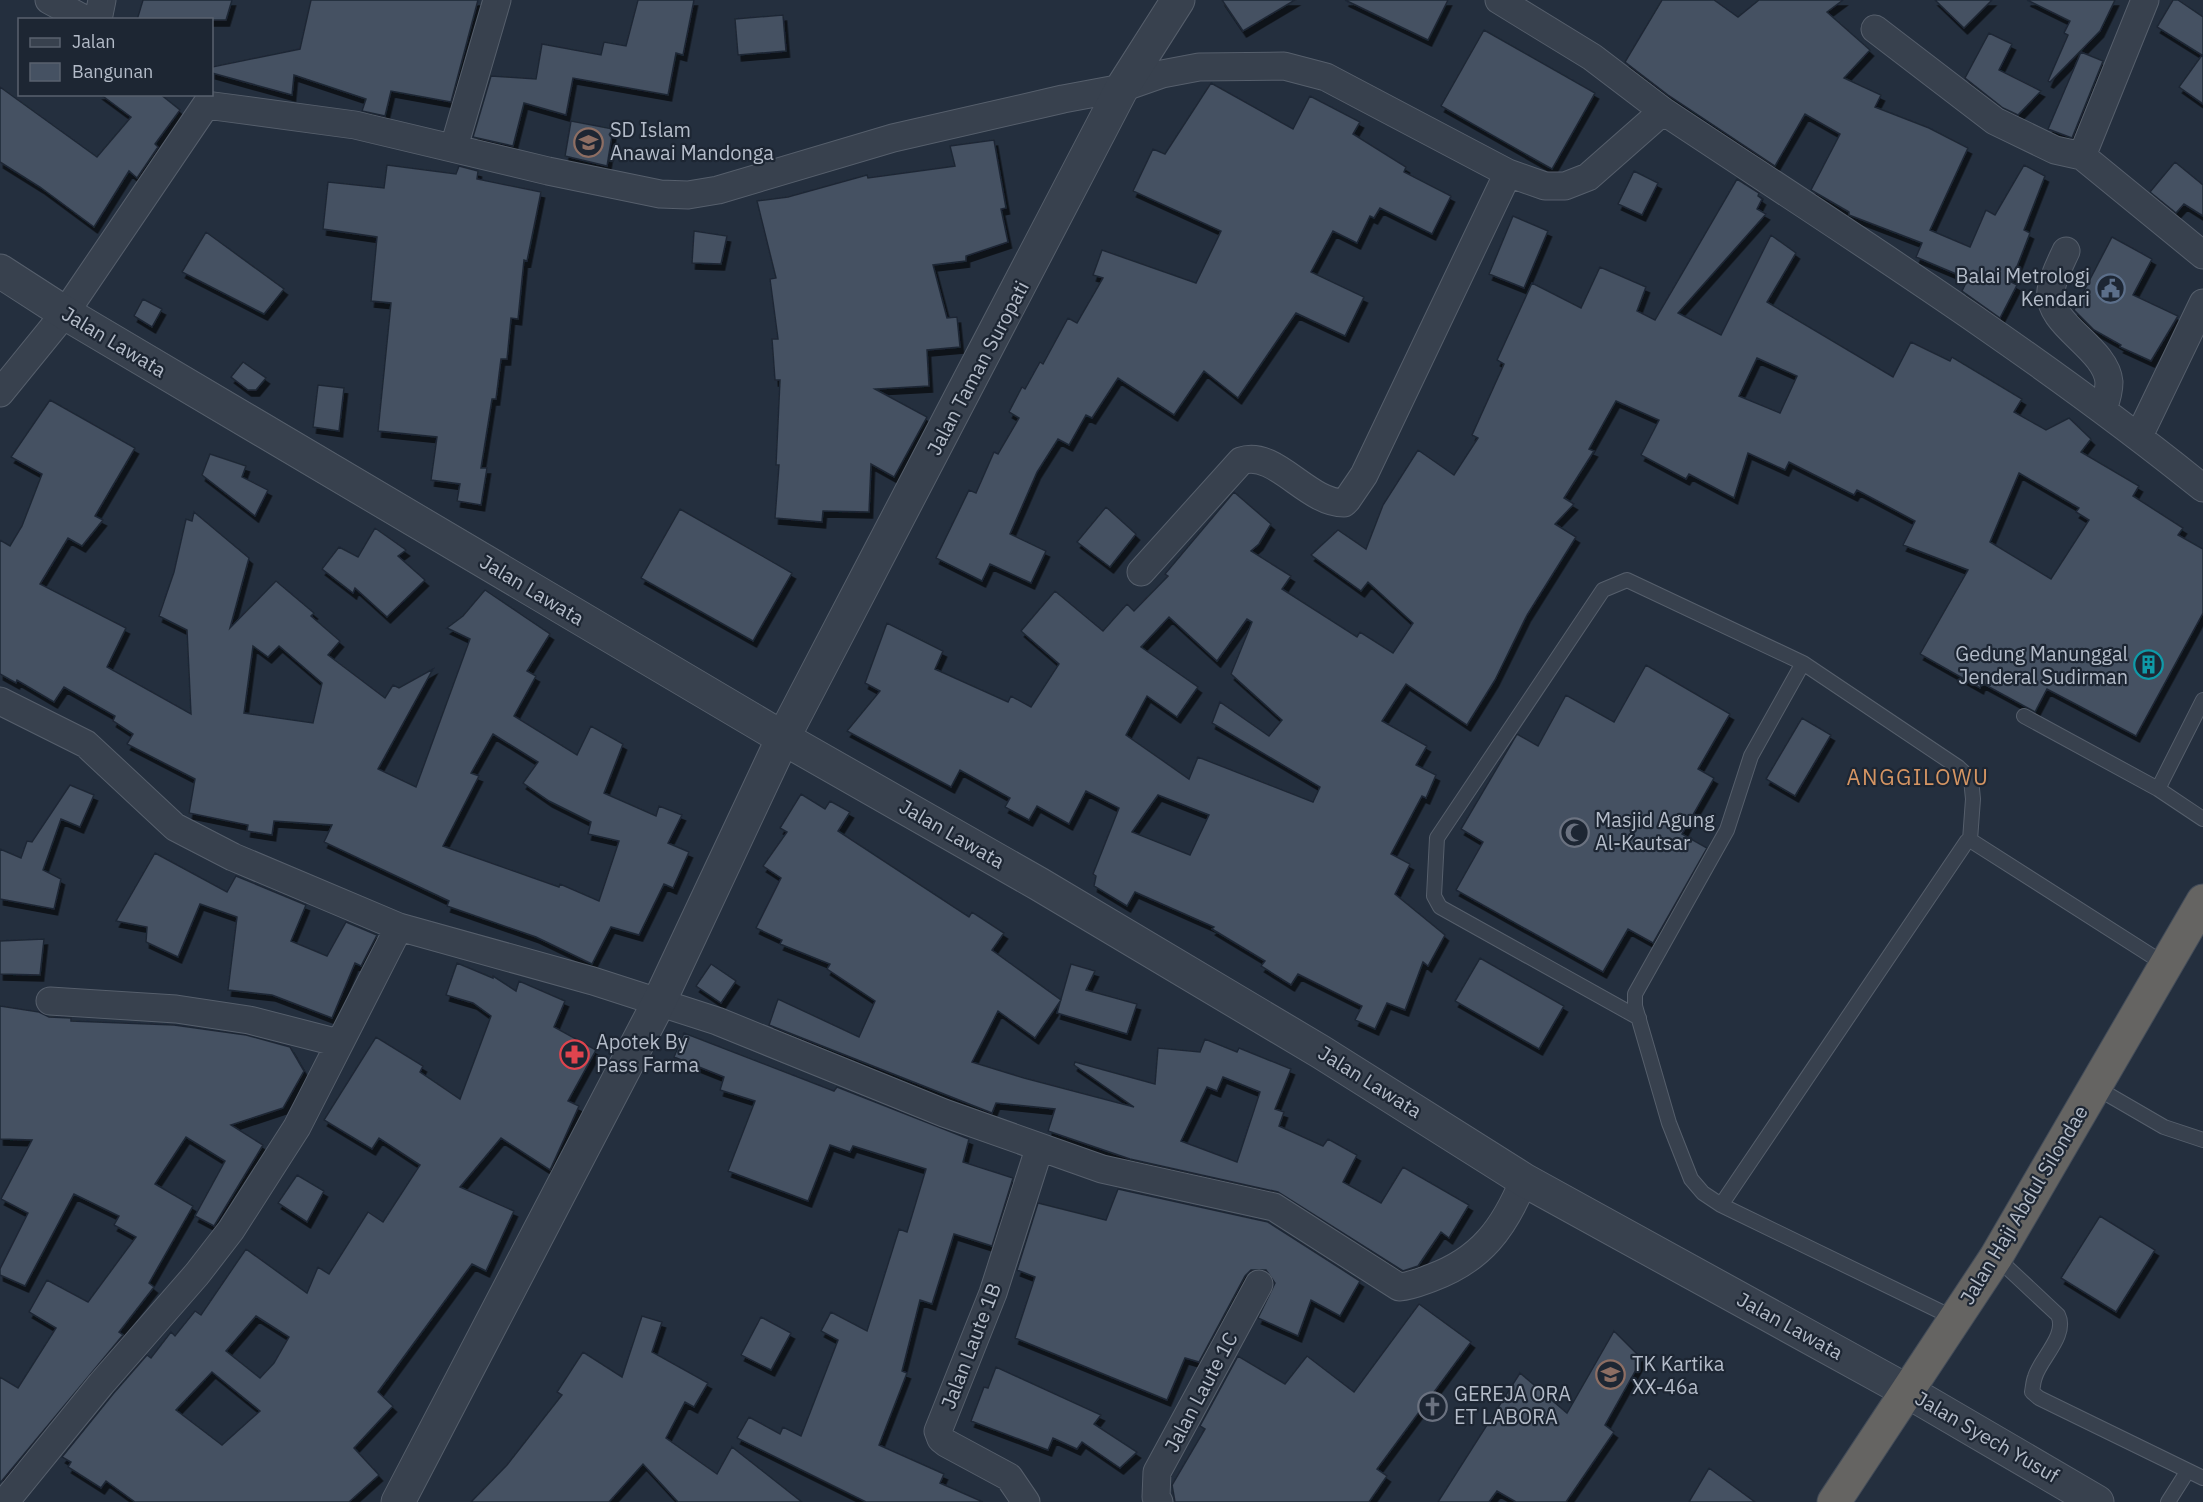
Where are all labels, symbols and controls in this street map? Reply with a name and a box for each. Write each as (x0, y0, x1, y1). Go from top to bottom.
legend (18, 18, 213, 96)
text: Jalan (72, 30, 116, 53)
text: Bangunan (72, 60, 153, 83)
place label: SD Islam Anawai Mandonga (610, 116, 774, 166)
school or university icon: SD Islam Anawai Mandonga (573, 126, 605, 158)
place label: Balai Metrologi Kendari (1956, 262, 2090, 312)
public building icon: Balai Metrologi Kendari (2095, 272, 2127, 304)
street label: Jalan Taman Suropati (920, 276, 1035, 460)
street label: Jalan Lawata (57, 300, 172, 384)
street label: Jalan Lawata (475, 548, 590, 632)
place label: Gedung Manunggal Jenderal Sudirman (1955, 640, 2128, 690)
building icon: Gedung Manunggal Jenderal Sudirman (2133, 649, 2165, 681)
district label: ANGGILOWU (1847, 762, 1990, 791)
street label: Jalan Lawata (895, 793, 1010, 875)
place label: Masjid Agung Al-Kautsar (1595, 806, 1715, 856)
mosque icon: Masjid Agung Al-Kautsar (1558, 816, 1590, 848)
place label: Apotek By Pass Farma (596, 1028, 700, 1078)
pharmacy icon: Apotek By Pass Farma (559, 1038, 591, 1070)
street label: Jalan Lawata (1313, 1039, 1427, 1124)
street label: Jalan Haji Abdul Silondae (1953, 1100, 2094, 1309)
street label: Jalan Laute 1B (934, 1279, 1007, 1413)
street label: Jalan Lawata (1732, 1285, 1848, 1366)
street label: Jalan Laute 1C (1158, 1327, 1244, 1456)
place label: TK Kartika XX-46a (1632, 1350, 1725, 1400)
school or university icon: TK Kartika XX-46a (1595, 1359, 1627, 1391)
place label: GEREJA ORA ET LABORA (1454, 1380, 1571, 1430)
street label: Jalan Syech Yusuf (1910, 1384, 2065, 1489)
church icon: GEREJA ORA ET LABORA (1417, 1390, 1449, 1422)

